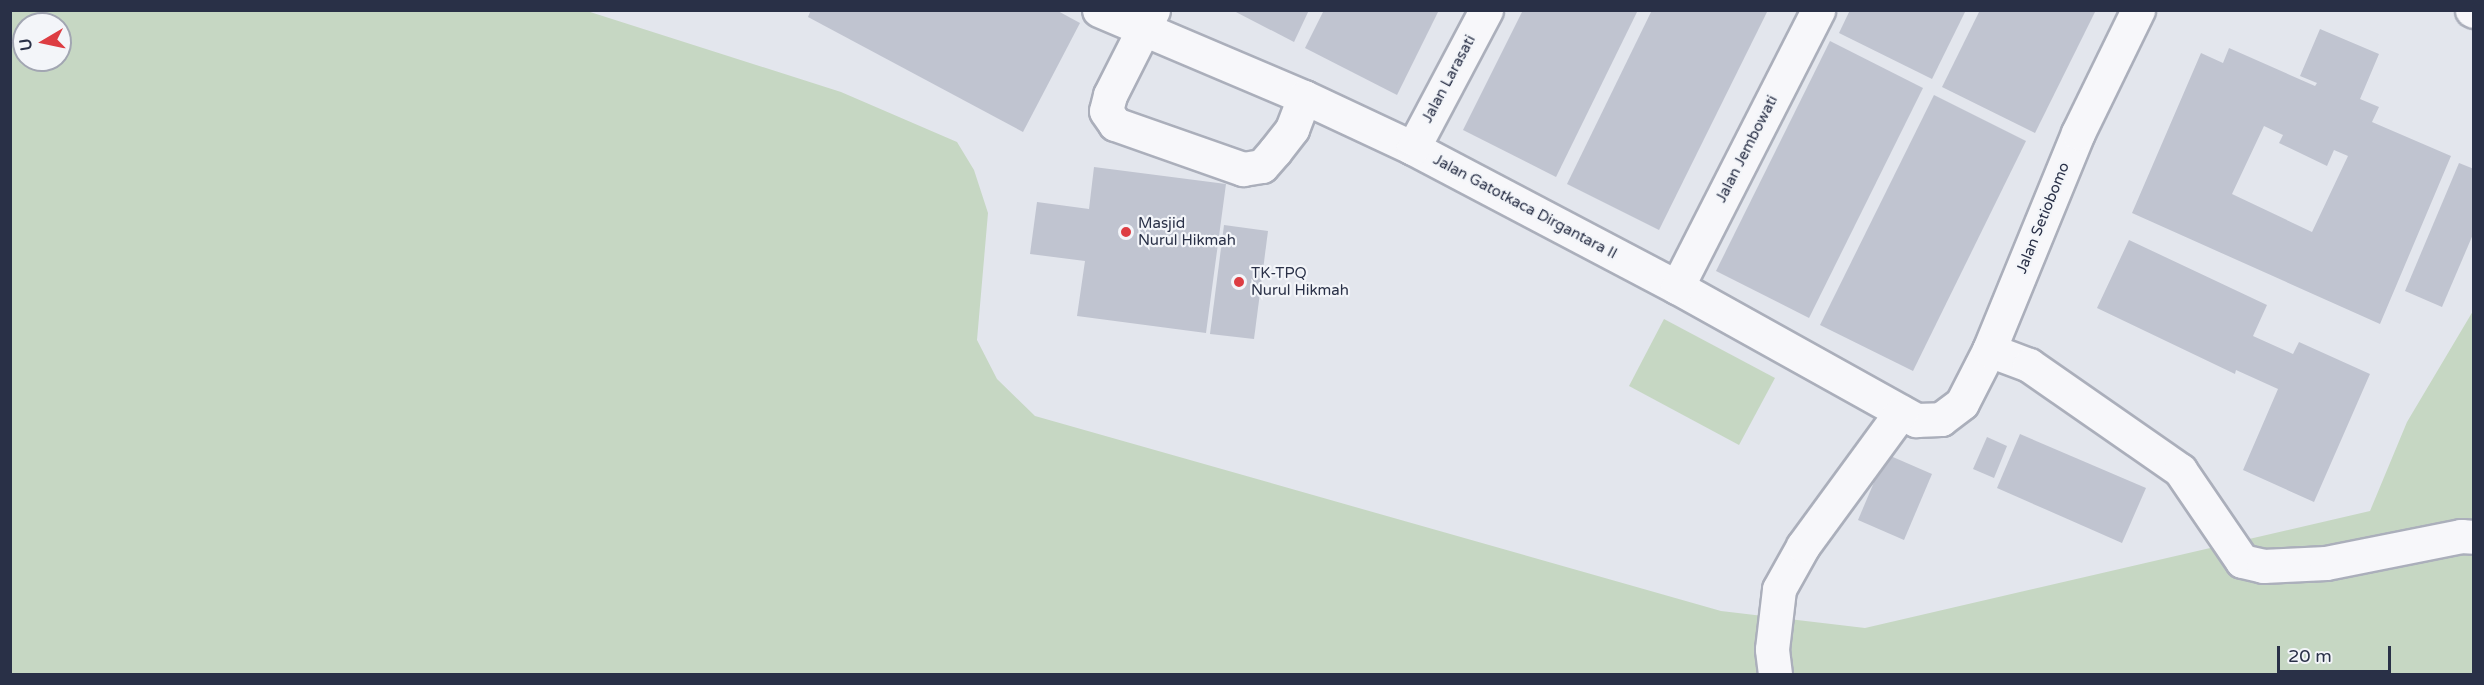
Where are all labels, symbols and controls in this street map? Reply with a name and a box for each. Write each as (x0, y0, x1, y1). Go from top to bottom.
north arrow (12, 12, 72, 72)
street label: Jalan Larasati (1418, 32, 1480, 126)
text: U (15, 37, 37, 52)
street label: Jalan Jembowati (1712, 92, 1782, 206)
street label: Jalan Gatotkaca Dirgantara II (1430, 151, 1620, 263)
street label: Jalan Setiobomo (2012, 160, 2074, 276)
place label: Masjid Nurul Hikmah (1138, 214, 1236, 249)
marker: Masjid Nurul Hikmah (1119, 225, 1133, 239)
place label: TK-TPQ Nurul Hikmah (1251, 264, 1349, 299)
marker: TK-TPQ Nurul Hikmah (1232, 275, 1246, 289)
scale bar (2280, 634, 2394, 672)
text: 20 m (2288, 645, 2332, 667)

